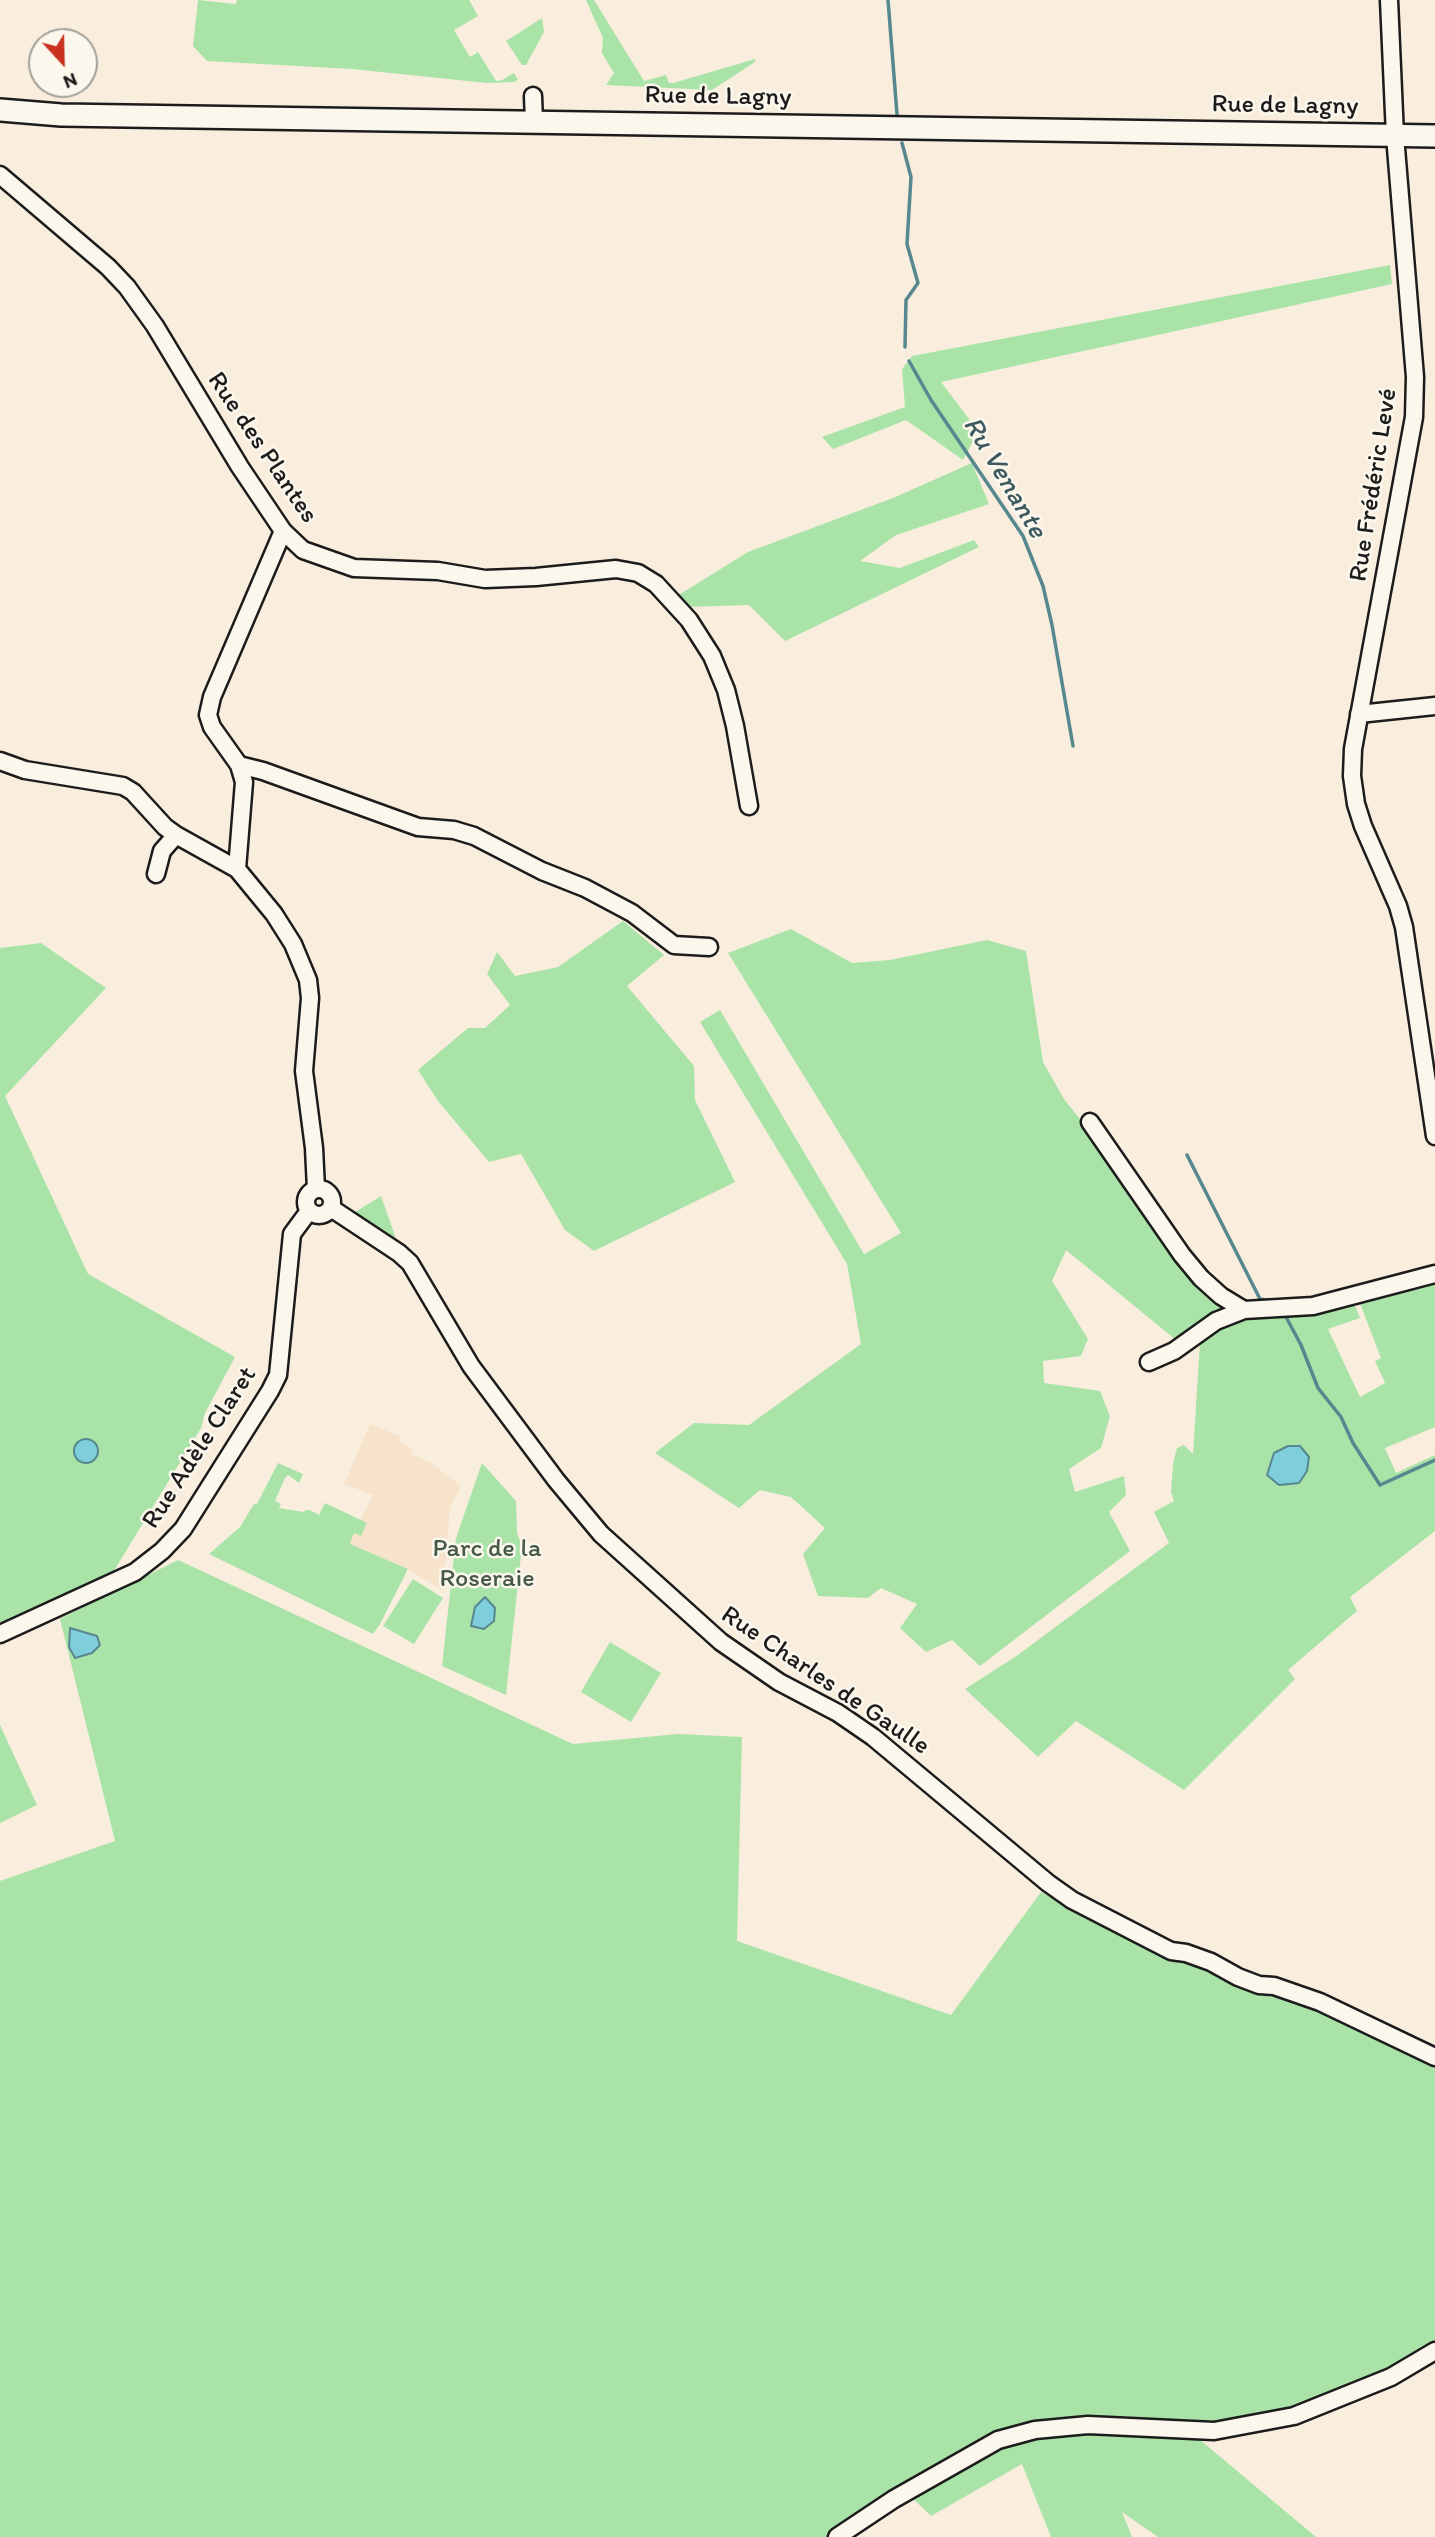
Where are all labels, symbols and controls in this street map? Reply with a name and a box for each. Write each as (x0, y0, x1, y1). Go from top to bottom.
north arrow (28, 28, 98, 98)
text: N (60, 68, 81, 94)
street label: Rue de Lagny (644, 80, 792, 114)
street label: Rue de Lagny (1211, 89, 1359, 123)
street label: Rue des Plantes (200, 366, 324, 530)
street label: Rue Frédéric Levé (1343, 386, 1405, 584)
water label: Ru Venante (955, 411, 1053, 545)
street label: Rue Adèle Claret (136, 1361, 264, 1535)
park label: Parc de la Roseraie (433, 1533, 541, 1594)
street label: Rue Charles de Gaulle (715, 1600, 935, 1762)

